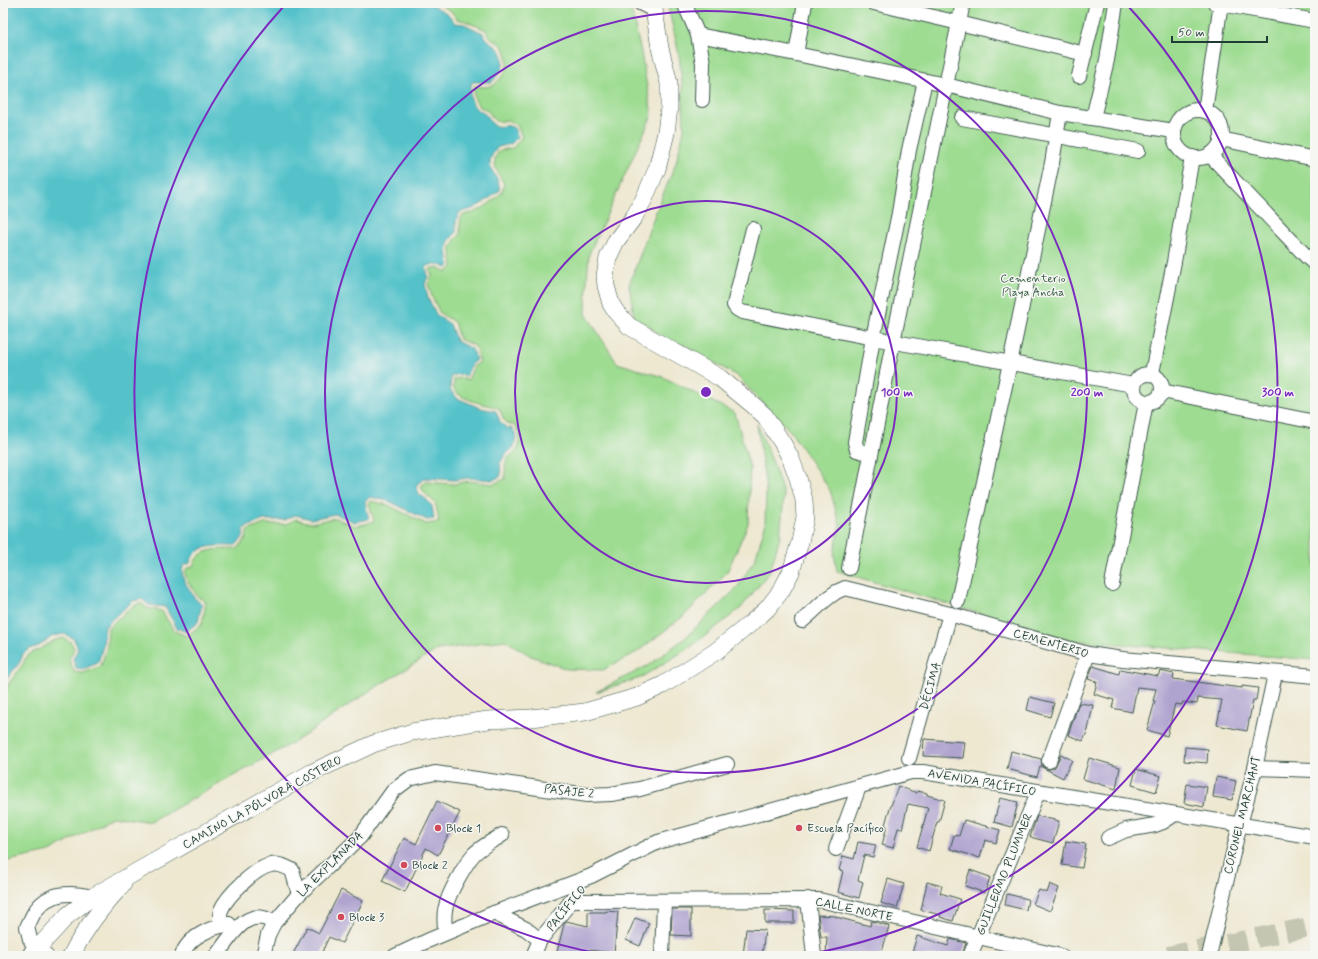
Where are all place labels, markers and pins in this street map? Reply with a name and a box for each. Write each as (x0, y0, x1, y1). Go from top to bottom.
centre of rings (699, 385, 713, 399)
place label: Block 1 (446, 821, 481, 837)
place label: Escuela Pacífico (807, 821, 884, 837)
marker: Block 1 (433, 823, 443, 833)
marker: Escuela Pacífico (794, 823, 804, 833)
place label: Block 2 (412, 858, 448, 874)
marker: Block 2 (399, 860, 409, 870)
place label: Block 3 (349, 910, 385, 926)
marker: Block 3 (336, 912, 346, 922)

